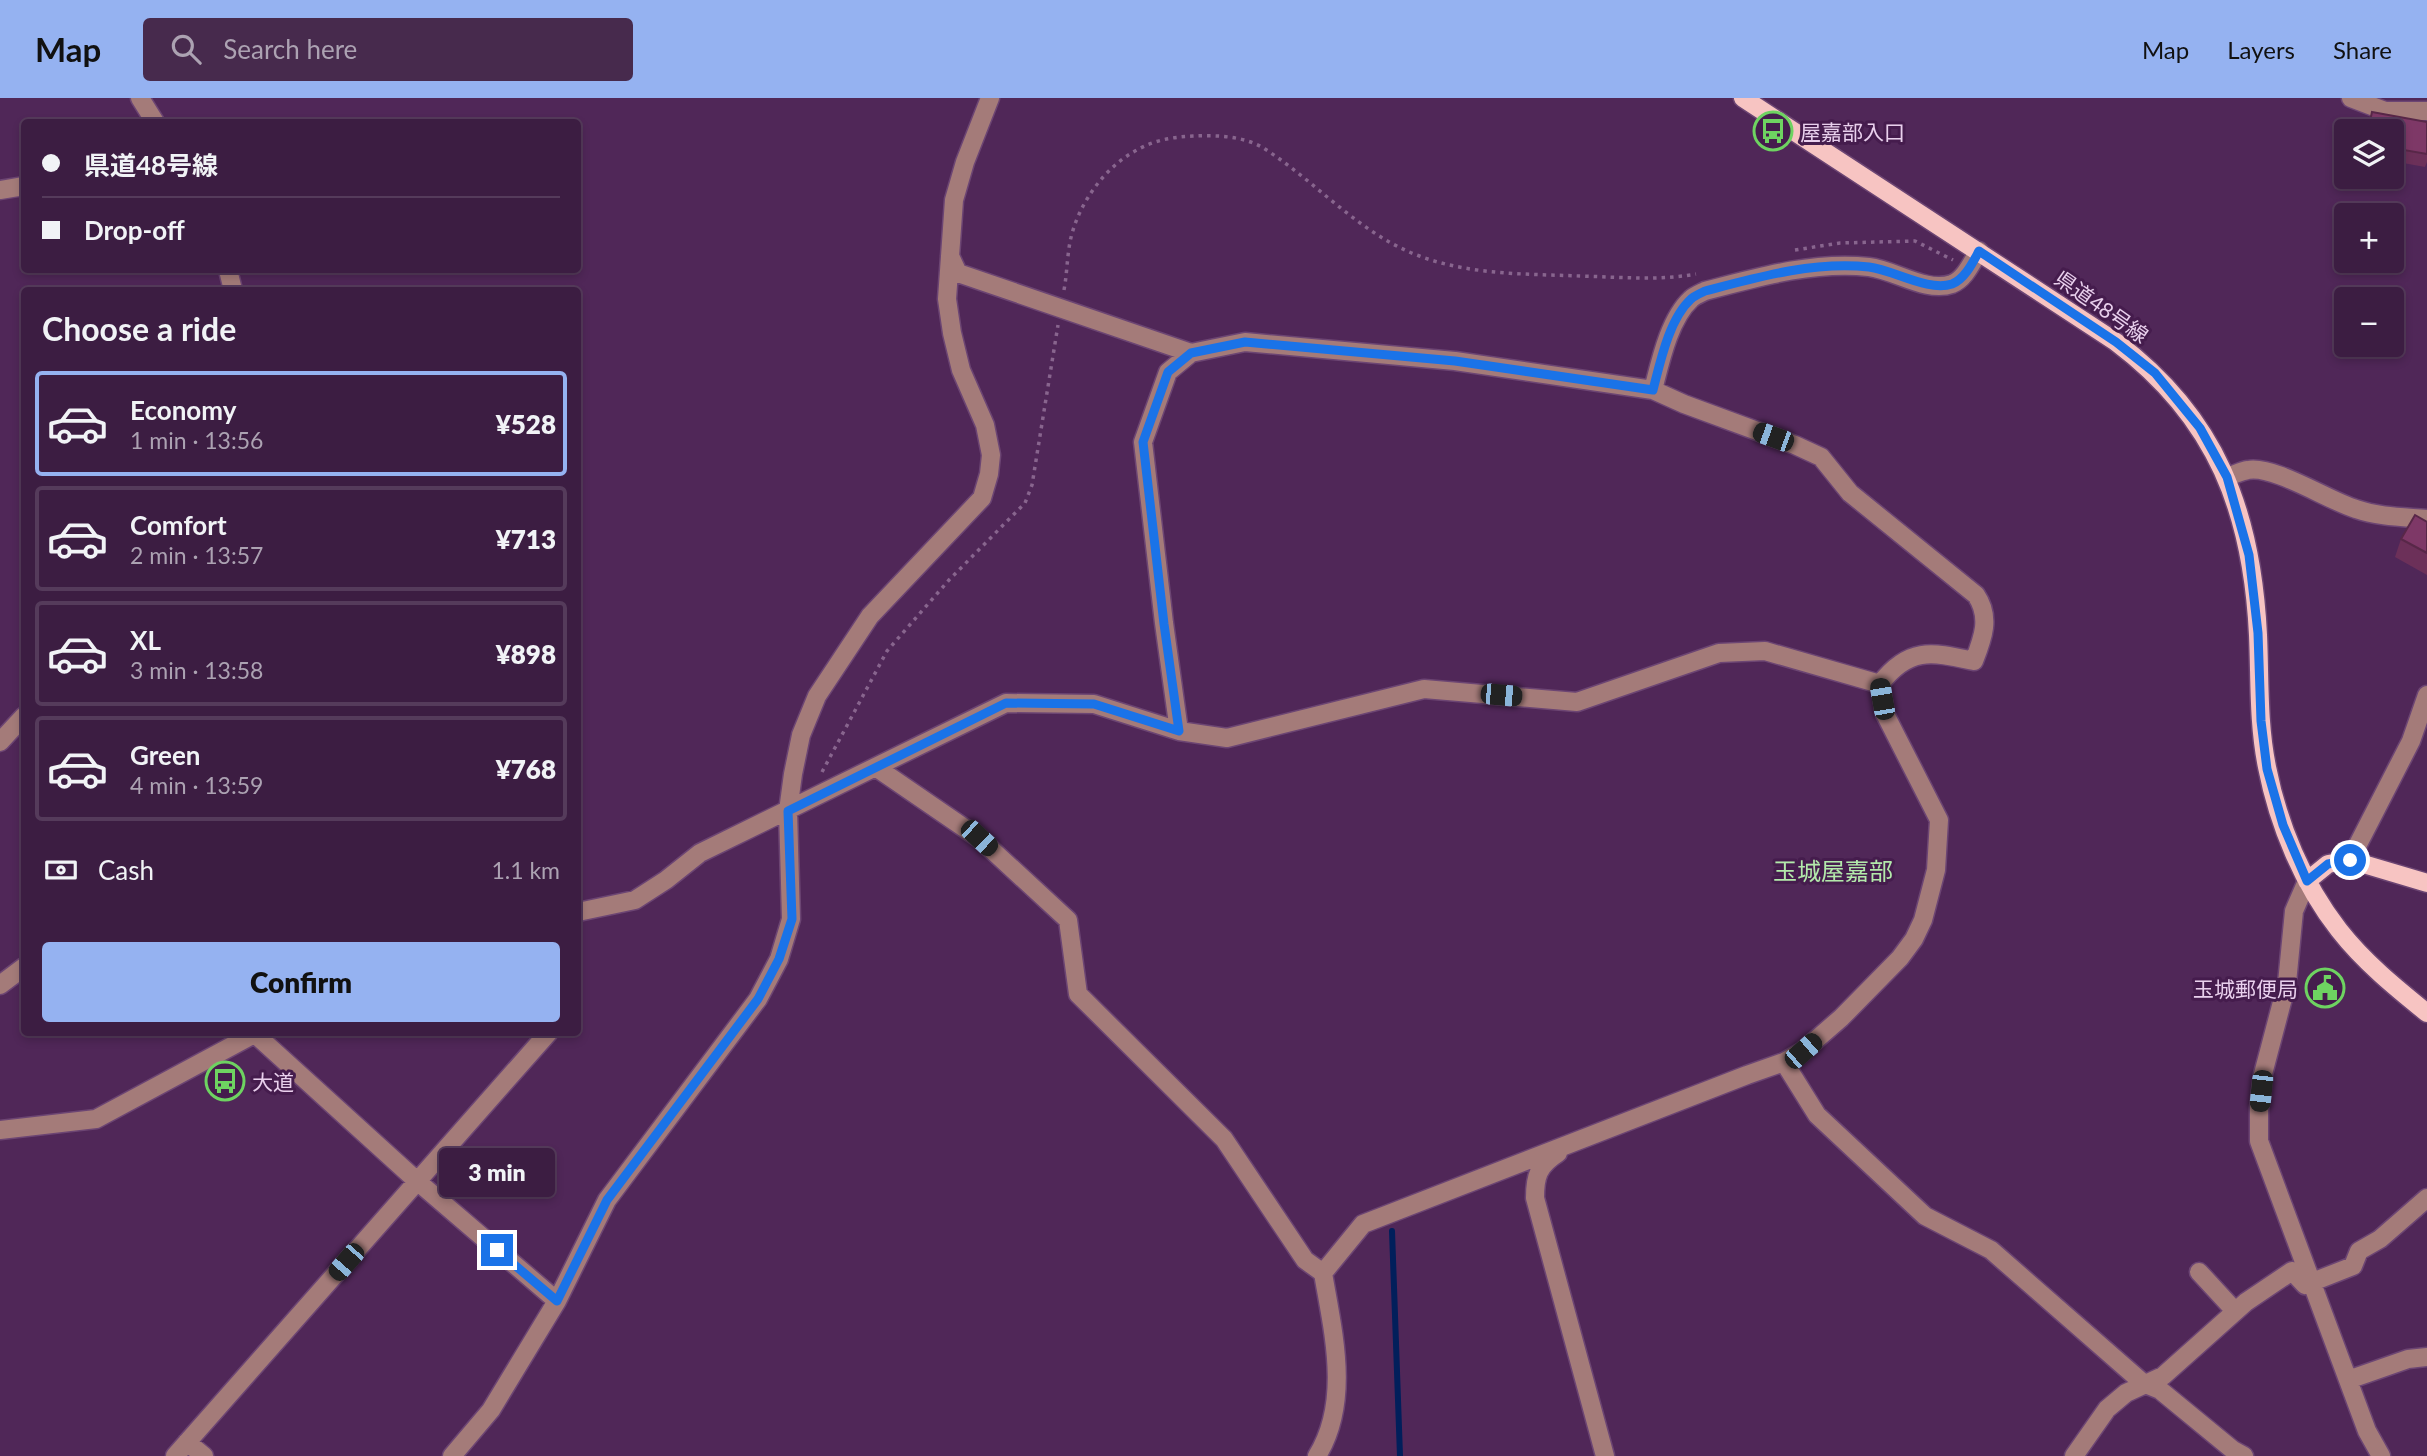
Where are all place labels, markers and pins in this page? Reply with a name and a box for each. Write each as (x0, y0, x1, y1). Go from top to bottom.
bus stop icon: 屋嘉部入口 (1752, 110, 1794, 152)
place label: 屋嘉部入口 (1800, 119, 1905, 144)
public building icon: 玉城郵便局 (2304, 967, 2346, 1009)
place label: 玉城郵便局 (2193, 976, 2298, 1001)
bus stop icon: 大道 (204, 1060, 246, 1102)
place label: 大道 (252, 1069, 294, 1094)

